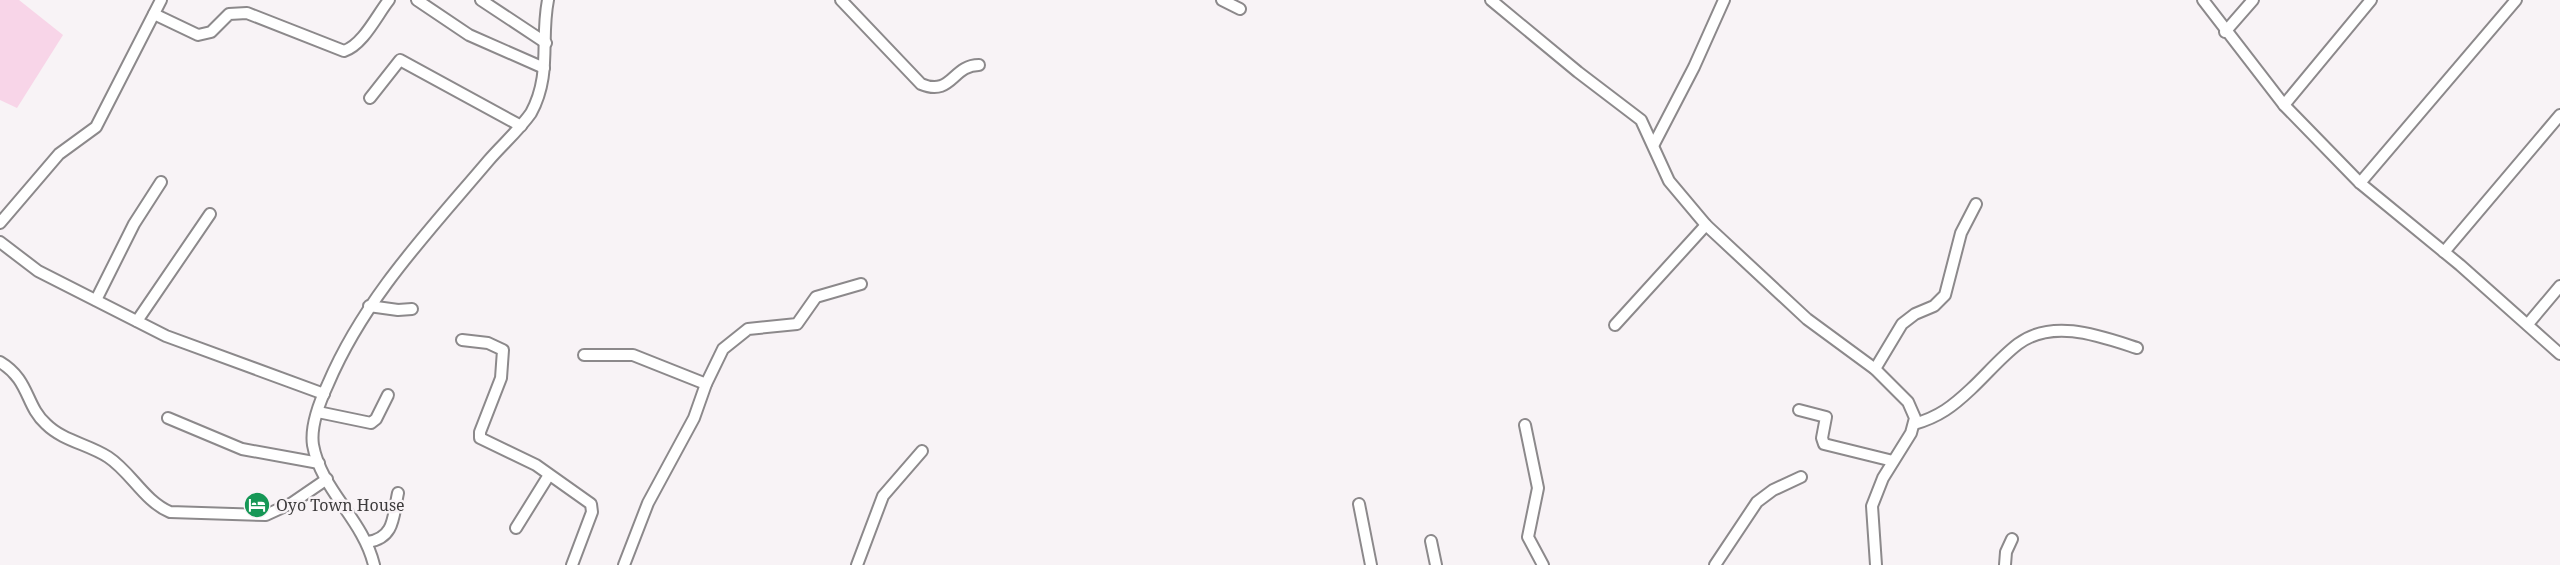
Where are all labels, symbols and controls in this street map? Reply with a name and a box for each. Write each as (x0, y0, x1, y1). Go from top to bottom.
hotel icon: Oyo Town House (242, 490, 272, 520)
place label: Oyo Town House (276, 494, 405, 516)

